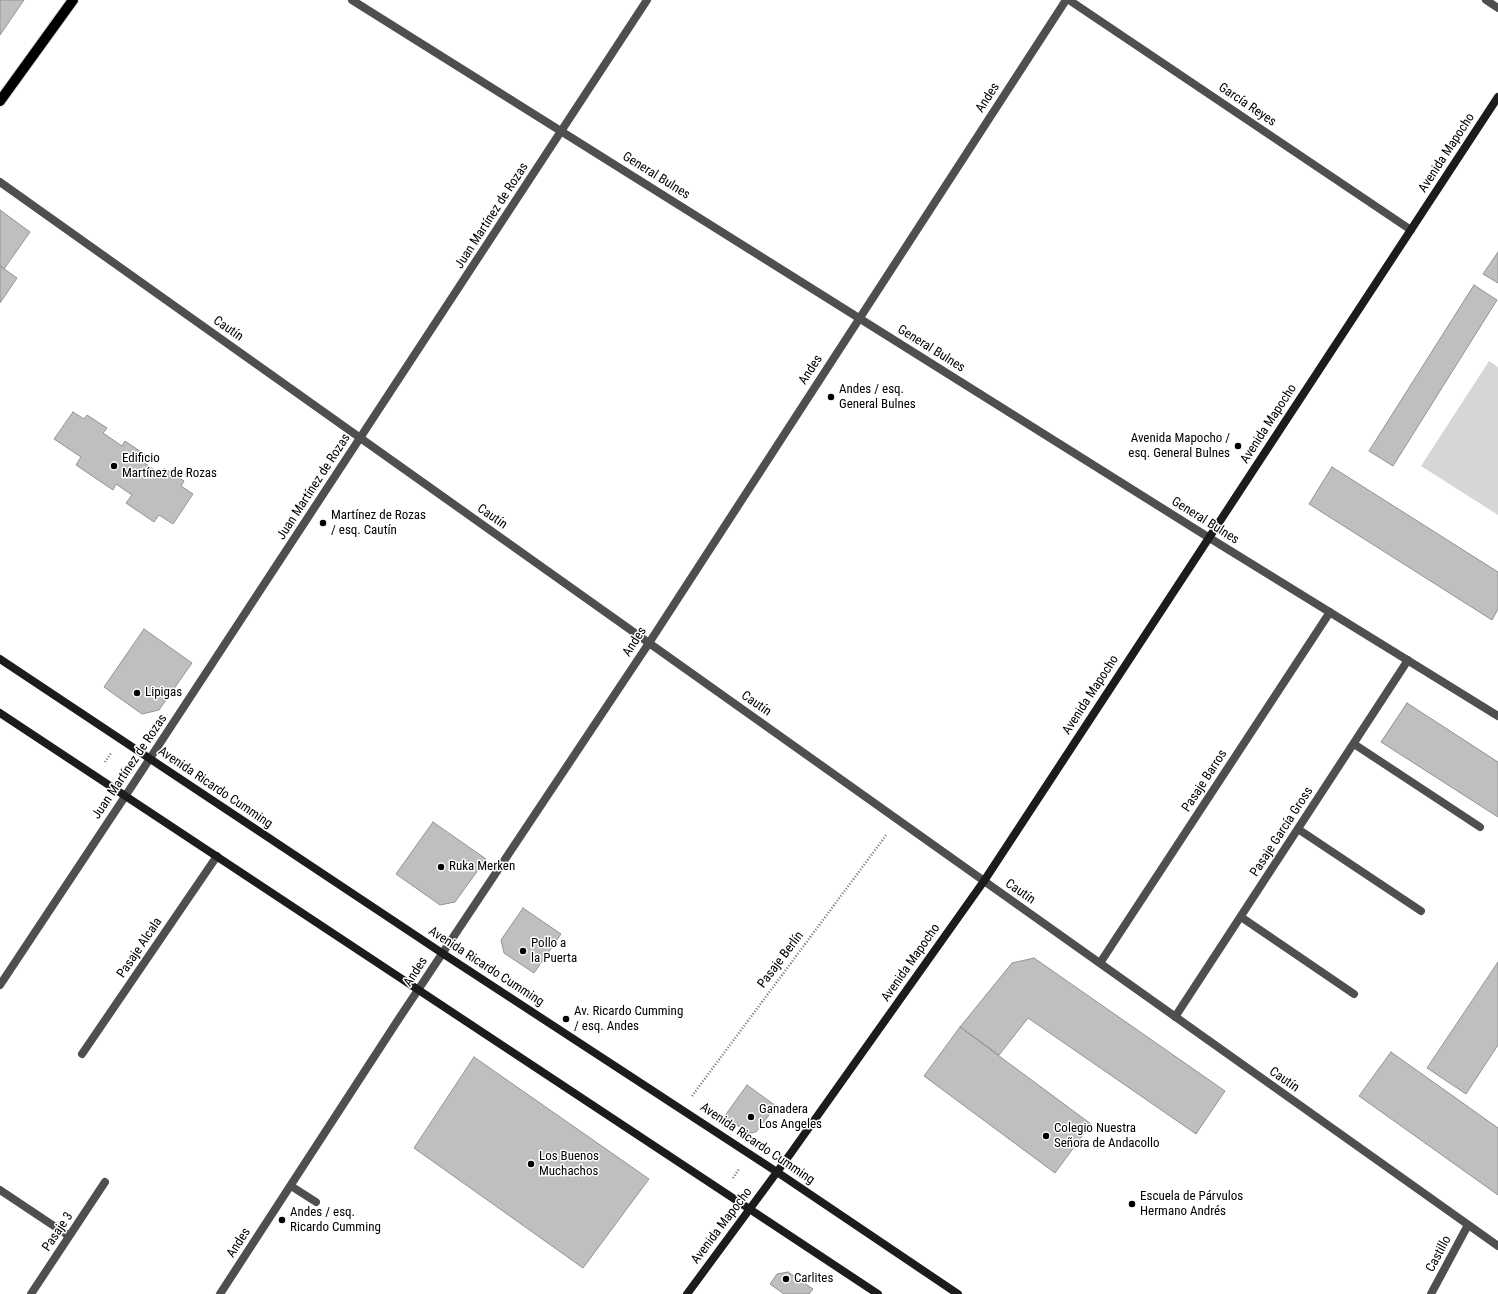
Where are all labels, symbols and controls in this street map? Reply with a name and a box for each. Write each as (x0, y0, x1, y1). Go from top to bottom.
street label: Andes (973, 80, 1003, 116)
street label: García Reyes (1215, 80, 1279, 130)
street label: Avenida Mapocho (1416, 110, 1478, 196)
street label: General Bulnes (619, 149, 693, 203)
street label: Juan Martínez de Rozas (452, 160, 532, 272)
street label: Cautín (210, 313, 246, 345)
street label: General Bulnes (894, 322, 968, 376)
street label: Andes (796, 352, 826, 388)
street label: Avenida Mapocho (1238, 381, 1300, 467)
place label: Andes / esq. General Bulnes (839, 382, 916, 413)
marker: Andes / esq. General Bulnes (826, 392, 836, 402)
street label: Juan Martínez de Rozas (274, 431, 354, 543)
place label: Avenida Mapocho / esq. General Bulnes (1128, 431, 1230, 462)
marker: Avenida Mapocho / esq. General Bulnes (1233, 441, 1243, 451)
place label: Edificio Martínez de Rozas (122, 451, 217, 482)
marker: Edificio Martínez de Rozas (109, 461, 119, 471)
street label: General Bulnes (1168, 494, 1242, 548)
street label: Cautín (474, 501, 510, 533)
place label: Martínez de Rozas / esq. Cautín (331, 508, 426, 539)
marker: Martínez de Rozas / esq. Cautín (318, 518, 328, 528)
street label: Andes (620, 624, 650, 660)
street label: Avenida Mapocho (1060, 652, 1122, 738)
place label: Lipigas (145, 685, 182, 701)
marker: Lipigas (132, 688, 142, 698)
street label: Cautín (738, 688, 774, 720)
street label: Juan Martínez de Rozas (89, 712, 171, 822)
street label: Avenida Ricardo Cumming (155, 744, 275, 832)
street label: Pasaje Barros (1179, 747, 1231, 815)
street label: Pasaje García Gross (1247, 784, 1317, 880)
place label: Ruka Merken (449, 859, 515, 875)
marker: Ruka Merken (436, 862, 446, 872)
street label: Cautín (1002, 876, 1038, 908)
street label: Pasaje Alcala (114, 915, 166, 981)
street label: Avenida Mapocho (878, 921, 944, 1005)
street label: Avenida Ricardo Cumming (425, 924, 547, 1010)
street label: Pasaje Berlín (755, 929, 807, 991)
place label: Pollo a la Puerta (531, 936, 577, 967)
marker: Pollo a la Puerta (518, 946, 528, 956)
street label: Andes (401, 954, 431, 990)
place label: Av. Ricardo Cumming / esq. Andes (574, 1004, 683, 1035)
marker: Av. Ricardo Cumming / esq. Andes (561, 1014, 571, 1024)
street label: Cautín (1266, 1064, 1302, 1096)
street label: Avenida Ricardo Cumming (697, 1100, 817, 1188)
place label: Ganadera Los Angeles (759, 1102, 822, 1133)
marker: Ganadera Los Angeles (746, 1112, 756, 1122)
place label: Colegio Nuestra Señora de Andacollo (1054, 1121, 1160, 1152)
marker: Colegio Nuestra Señora de Andacollo (1041, 1131, 1051, 1141)
place label: Los Buenos Muchachos (539, 1149, 599, 1180)
marker: Los Buenos Muchachos (526, 1159, 536, 1169)
street label: Avenida Mapocho (688, 1185, 756, 1267)
place label: Escuela de Párvulos Hermano Andrés (1140, 1189, 1243, 1220)
marker: Escuela de Párvulos Hermano Andrés (1127, 1199, 1137, 1209)
place label: Andes / esq. Ricardo Cumming (290, 1205, 381, 1236)
street label: Pasaje 3 (39, 1209, 77, 1255)
marker: Andes / esq. Ricardo Cumming (277, 1215, 287, 1225)
street label: Andes (224, 1225, 254, 1261)
street label: Castillo (1423, 1233, 1455, 1275)
place label: Carlites (794, 1271, 833, 1287)
marker: Carlites (781, 1274, 791, 1284)

